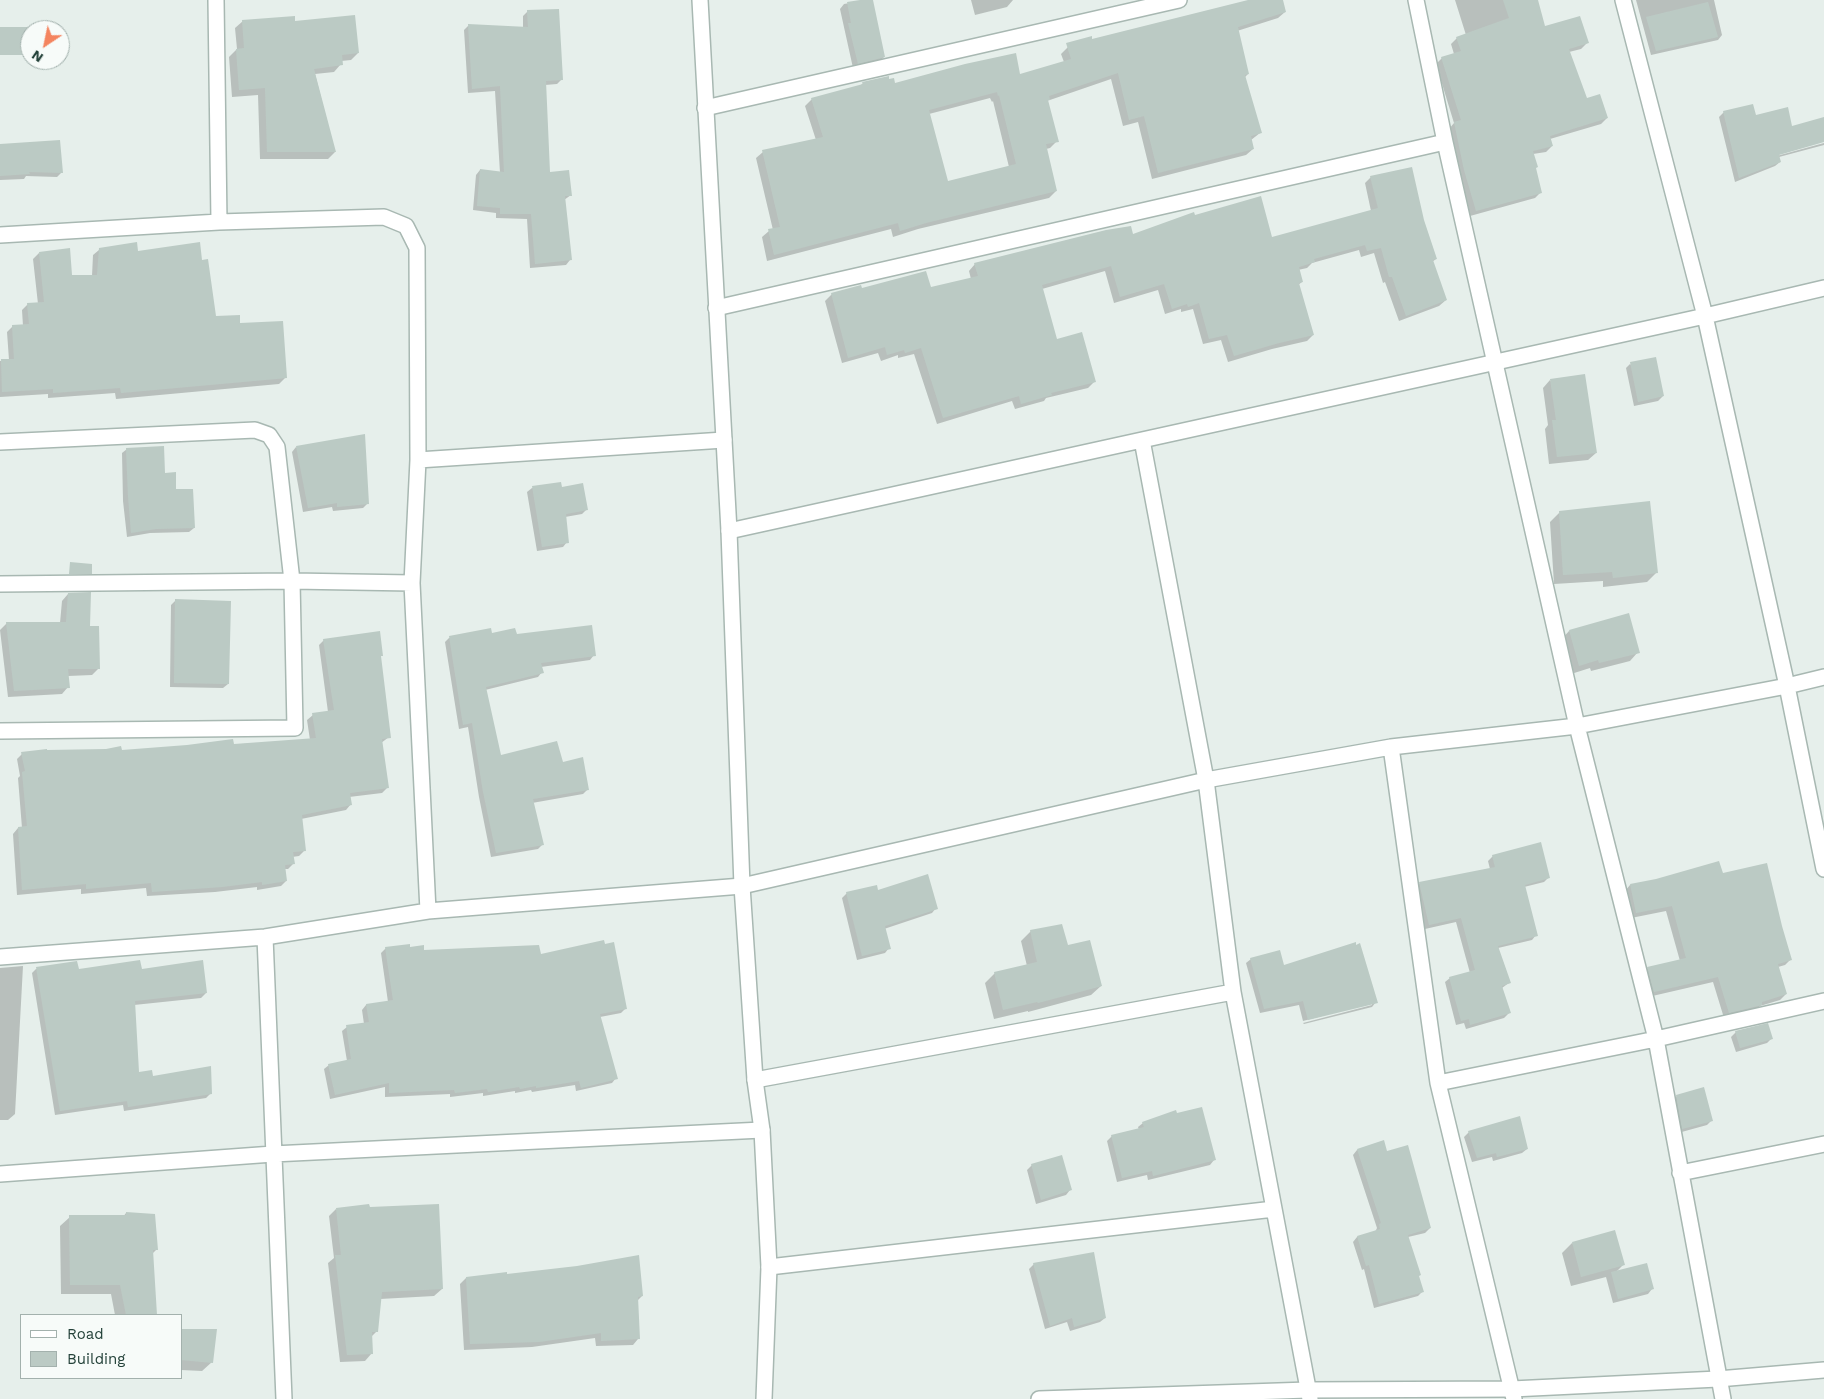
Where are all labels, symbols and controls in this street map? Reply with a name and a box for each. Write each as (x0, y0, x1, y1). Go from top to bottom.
north arrow (20, 20, 70, 70)
text: N (28, 47, 46, 66)
legend (20, 1314, 182, 1379)
text: Road (67, 1325, 104, 1343)
text: Building (67, 1350, 125, 1368)

